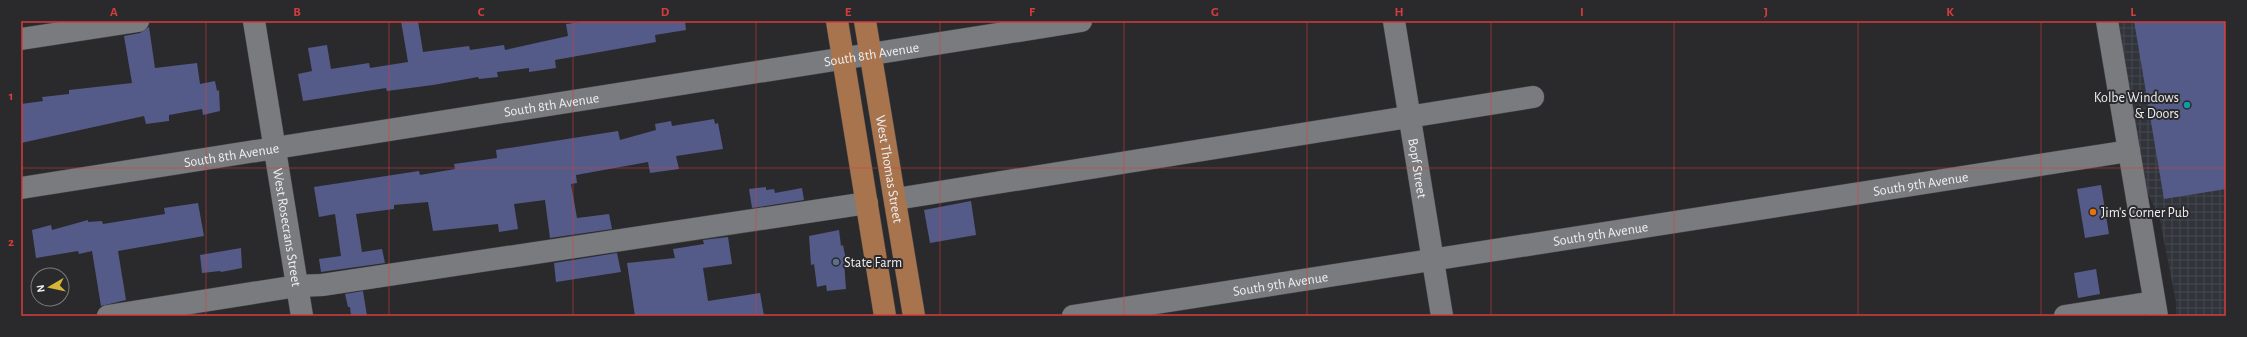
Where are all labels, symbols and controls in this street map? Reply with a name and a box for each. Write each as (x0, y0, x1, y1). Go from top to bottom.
text: A (110, 6, 118, 19)
text: B (293, 6, 301, 19)
text: C (478, 6, 485, 19)
text: D (661, 6, 670, 19)
text: E (845, 6, 852, 19)
text: F (1029, 6, 1036, 19)
text: G (1211, 6, 1219, 19)
text: H (1394, 6, 1404, 19)
text: I (1580, 6, 1584, 19)
text: J (1764, 6, 1768, 19)
text: K (1946, 6, 1954, 19)
text: L (2130, 6, 2136, 19)
street label: South 8th Avenue (823, 41, 920, 69)
text: 1 (9, 90, 13, 103)
street label: South 8th Avenue (503, 91, 600, 120)
place label: Kolbe Windows & Doors (2094, 91, 2179, 121)
marker: Kolbe Windows & Doors (2182, 100, 2192, 110)
street label: West Thomas Street (873, 114, 905, 225)
street label: Bopf Street (1405, 137, 1429, 200)
street label: South 8th Avenue (183, 141, 280, 170)
street label: West Rosecrans Street (270, 167, 303, 288)
street label: South 9th Avenue (1872, 170, 1969, 199)
place label: Jim's Corner Pub (2101, 206, 2189, 220)
marker: Jim's Corner Pub (2088, 207, 2098, 217)
street label: South 9th Avenue (1552, 220, 1649, 249)
text: 2 (8, 236, 14, 249)
place label: State Farm (844, 256, 902, 270)
marker: State Farm (831, 257, 841, 267)
north arrow (30, 267, 70, 307)
street label: South 9th Avenue (1232, 270, 1329, 299)
text: N (35, 284, 47, 293)

